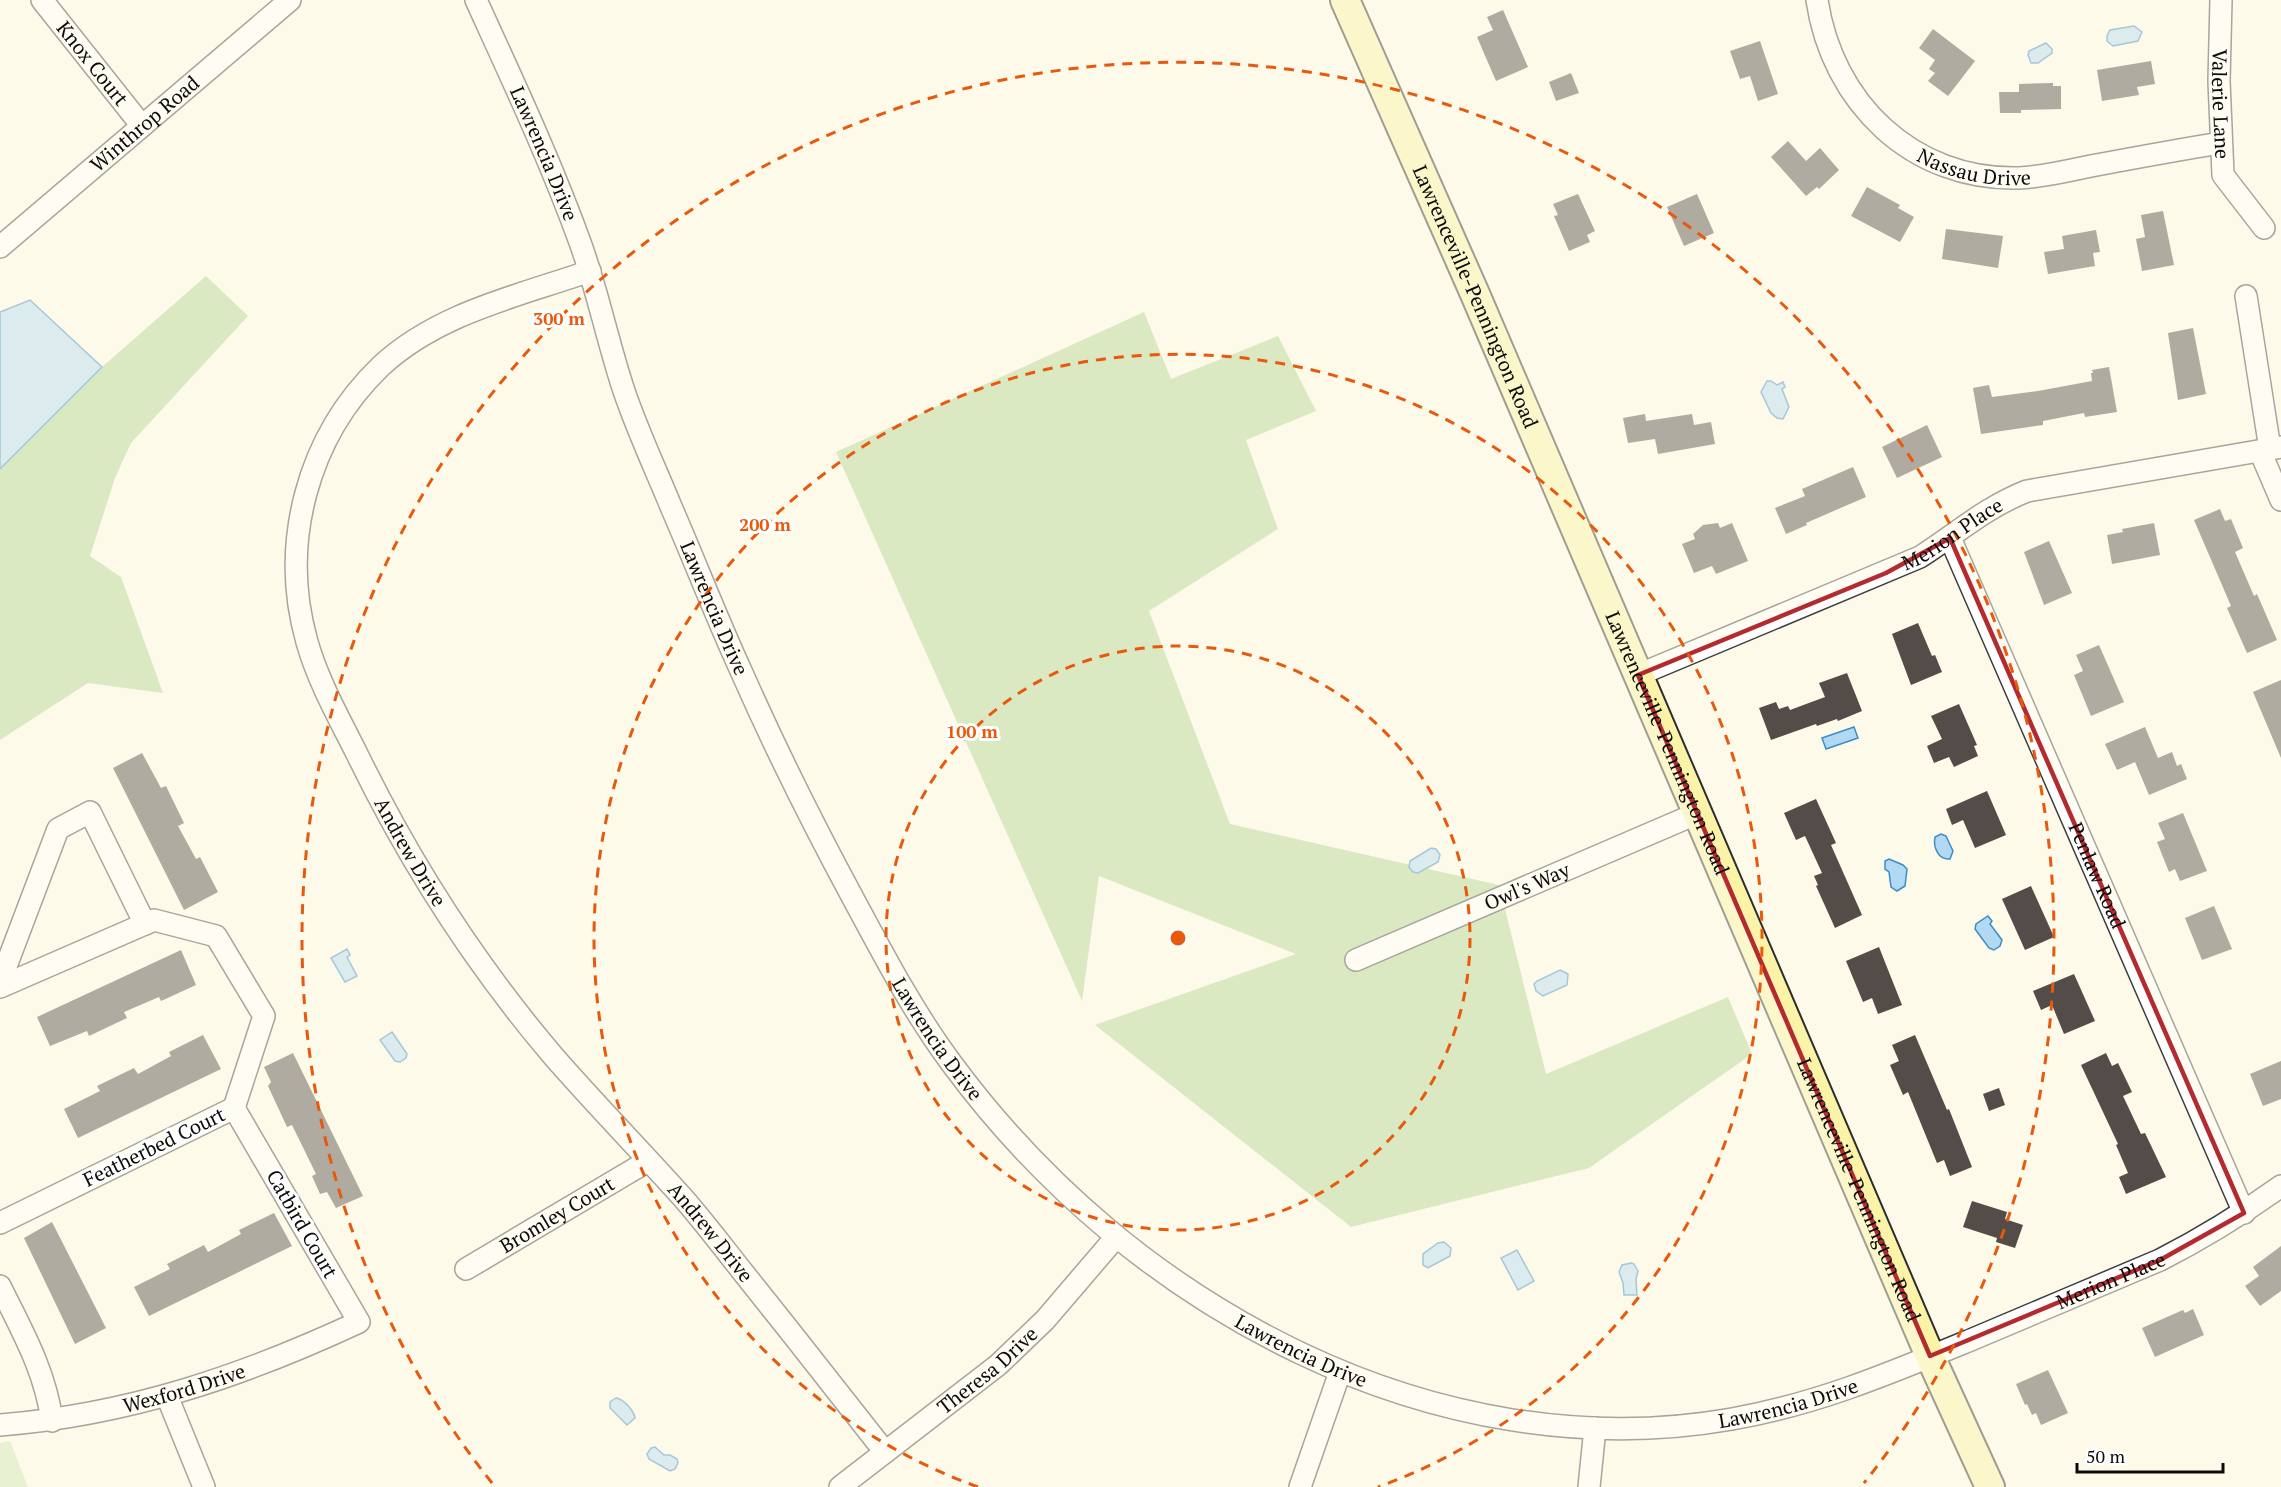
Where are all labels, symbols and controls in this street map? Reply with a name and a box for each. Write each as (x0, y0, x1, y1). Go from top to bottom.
street label: Knox Court (51, 15, 135, 112)
street label: Valerie Lane (2206, 49, 2236, 159)
street label: Winthrop Road (84, 69, 205, 178)
street label: Lawrencia Drive (504, 82, 585, 224)
street label: Nassau Drive (1913, 141, 2032, 191)
street label: Lawrenceville-Pennington Road (1407, 161, 1545, 432)
text: 300 m (533, 306, 585, 330)
street label: Merion Place (1897, 491, 2007, 576)
text: 200 m (739, 512, 791, 536)
street label: Lawrencia Drive (674, 537, 755, 679)
street label: Lawrenceville-Pennington Road (1599, 607, 1736, 879)
text: 100 m (946, 719, 998, 743)
street label: Andrew Drive (368, 793, 453, 911)
street label: Penlaw Road (2062, 818, 2132, 933)
street label: Owl's Way (1480, 855, 1574, 916)
centre of rings (1168, 928, 1188, 948)
street label: Lawrencia Drive (886, 972, 989, 1106)
street label: Lawrenceville-Pennington Road (1791, 1054, 1928, 1326)
street label: Featherbed Court (78, 1100, 230, 1193)
street label: Catbird Court (260, 1165, 345, 1283)
street label: Bromley Court (494, 1170, 620, 1259)
street label: Andrew Drive (662, 1176, 760, 1288)
street label: Merion Place (2052, 1245, 2169, 1315)
street label: Lawrencia Drive (1230, 1307, 1371, 1393)
street label: Theresa Drive (931, 1320, 1043, 1420)
street label: Wexford Drive (120, 1357, 249, 1419)
street label: Lawrencia Drive (1716, 1372, 1861, 1434)
scale bar (2077, 1436, 2222, 1474)
text: 50 m (2086, 1444, 2126, 1468)

